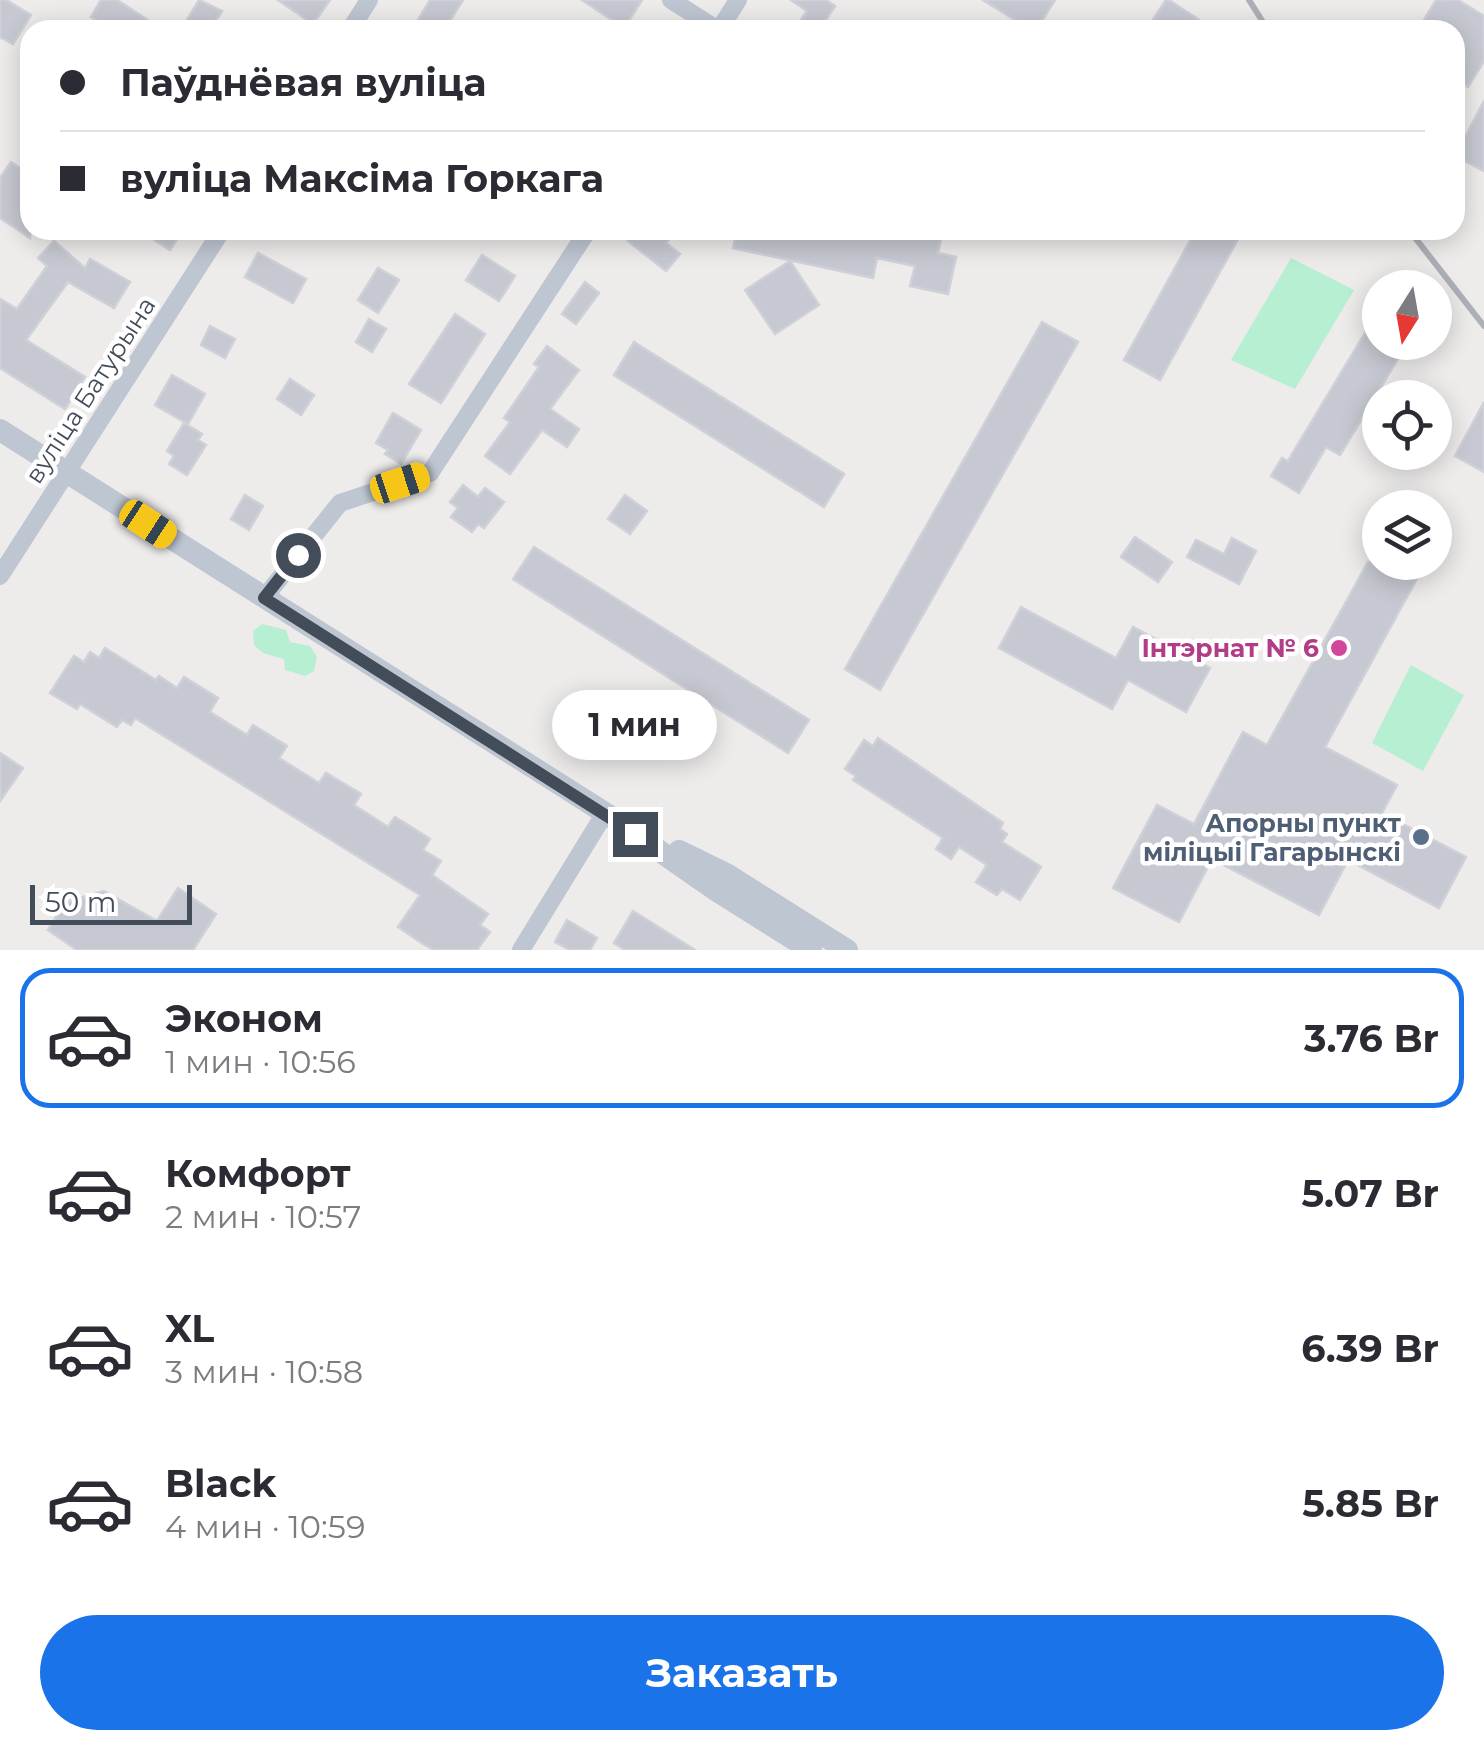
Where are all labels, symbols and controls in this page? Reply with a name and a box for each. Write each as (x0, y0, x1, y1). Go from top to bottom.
text: Паўднёвая вуліца (120, 59, 486, 106)
text: вуліца Максіма Горкага (120, 155, 604, 202)
north arrow (1362, 270, 1452, 360)
map controls (1362, 270, 1452, 580)
street label: вуліца Батурына (19, 291, 161, 489)
button: locate (1362, 380, 1452, 470)
car (367, 459, 433, 507)
button: layers (1362, 490, 1452, 580)
car (115, 495, 181, 553)
route start (276, 533, 321, 578)
place label: Інтэрнат № 6 (1141, 633, 1319, 663)
marker: Інтэрнат № 6 (1328, 637, 1350, 659)
callout: 1 мин (552, 689, 718, 759)
text: 1 мин (588, 705, 681, 744)
place label: Апорны пункт міліцыі Гагарынскі (1143, 808, 1402, 867)
route end (613, 812, 658, 857)
marker: Апорны пункт міліцыі Гагарынскі (1410, 826, 1432, 848)
scale bar (30, 880, 192, 924)
text: 50 m (45, 885, 116, 919)
icon: car (45, 993, 135, 1083)
text: Эконом (165, 995, 323, 1042)
text: 3.76 Br (1304, 1015, 1439, 1062)
text: 1 мин · 10:56 (165, 1042, 356, 1081)
icon: car (45, 1148, 135, 1238)
text: Комфорт (165, 1150, 351, 1197)
text: 5.07 Br (1302, 1170, 1439, 1217)
text: 2 мин · 10:57 (165, 1197, 361, 1236)
icon: car (45, 1303, 135, 1393)
text: XL (165, 1305, 214, 1352)
text: 6.39 Br (1301, 1325, 1439, 1372)
text: 3 мин · 10:58 (165, 1352, 363, 1391)
icon: car (45, 1458, 135, 1548)
text: Black (165, 1460, 276, 1507)
text: 5.85 Br (1302, 1480, 1439, 1527)
text: 4 мин · 10:59 (165, 1507, 365, 1546)
button: Заказать (40, 1615, 1444, 1730)

